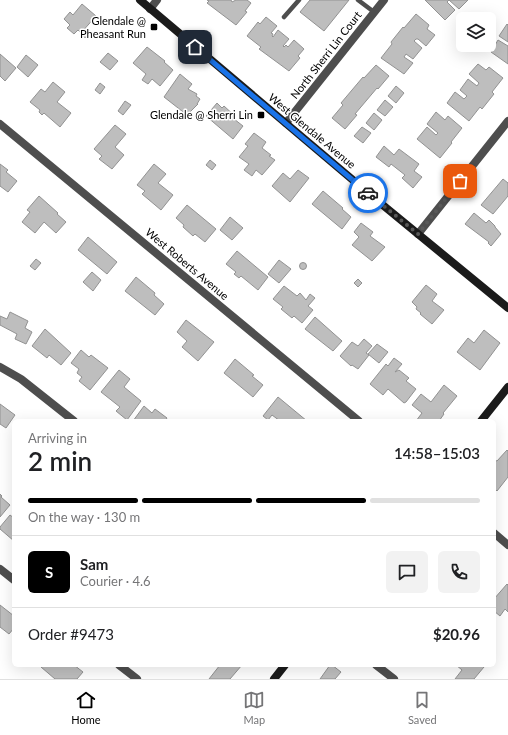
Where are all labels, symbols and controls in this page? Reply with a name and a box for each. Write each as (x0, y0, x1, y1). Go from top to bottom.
street label: North Sherri Lin Court (287, 8, 364, 101)
map controls (456, 12, 496, 52)
button: layers (456, 12, 496, 52)
place label: Glendale @ Pheasant Run (80, 14, 146, 40)
marker: Glendale @ Pheasant Run (149, 22, 159, 32)
pin (178, 30, 212, 64)
icon: home (184, 36, 206, 58)
street label: West Glendale Avenue (266, 90, 359, 171)
place label: Glendale @ Sherri Lin (150, 108, 253, 121)
marker: Glendale @ Sherri Lin (256, 110, 266, 120)
pin (443, 164, 477, 198)
icon: bag (449, 170, 471, 192)
courier (348, 173, 388, 213)
icon: car (357, 182, 379, 204)
street label: West Roberts Avenue (143, 225, 232, 302)
text: Arriving in (28, 430, 87, 446)
text: 14:58–15:03 (394, 444, 480, 462)
text: 2 min (28, 445, 92, 477)
text: On the way · 130 m (28, 509, 140, 525)
button: chat (386, 551, 428, 593)
button: phone (438, 551, 480, 593)
text: Sam (80, 555, 108, 573)
text: S (45, 563, 53, 581)
text: Courier · 4.6 (80, 573, 151, 589)
text: Order #9473 (28, 625, 114, 643)
text: $20.96 (433, 625, 480, 643)
tab: Home (71, 689, 101, 726)
tab: Map (243, 689, 265, 726)
tab: Saved (408, 689, 437, 726)

